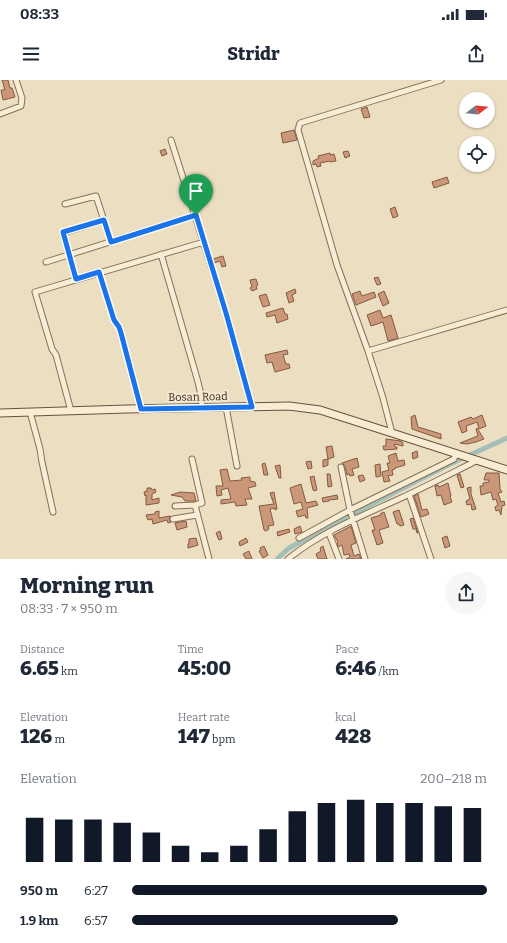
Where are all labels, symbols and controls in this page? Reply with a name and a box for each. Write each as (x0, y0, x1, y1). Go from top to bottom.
text: 08:33 (20, 5, 59, 23)
icon: menu (20, 43, 42, 65)
text: Stridr (227, 43, 280, 65)
icon: share (465, 43, 487, 65)
north arrow (459, 92, 495, 128)
map controls (459, 92, 495, 172)
button: locate (459, 136, 495, 172)
pin (179, 174, 213, 215)
icon: arrive (185, 180, 207, 202)
street label: Bosan Road (168, 390, 228, 404)
text: Morning run (20, 572, 153, 599)
button: share (445, 572, 487, 614)
text: 08:33 · 7 × 950 m (20, 601, 118, 616)
text: Distance (20, 643, 65, 656)
text: Time (178, 643, 204, 656)
text: Pace (335, 643, 359, 656)
text: 6.65 (20, 656, 59, 680)
text: 45:00 (178, 656, 231, 680)
text: 6:46 (335, 656, 376, 680)
text: km (59, 665, 78, 678)
text: /km (376, 665, 399, 678)
text: Elevation (20, 711, 68, 724)
text: Heart rate (178, 711, 230, 724)
text: kcal (335, 711, 356, 724)
text: 126 (20, 724, 52, 748)
text: 147 (178, 724, 210, 748)
text: 428 (335, 724, 371, 748)
text: m (52, 733, 65, 746)
text: bpm (210, 733, 235, 746)
text: Elevation (20, 771, 77, 786)
text: 200–218 m (420, 771, 487, 786)
text: 950 m (20, 883, 58, 898)
text: 6:27 (84, 883, 108, 898)
text: 1.9 km (20, 913, 58, 928)
text: 6:57 (84, 913, 108, 928)

